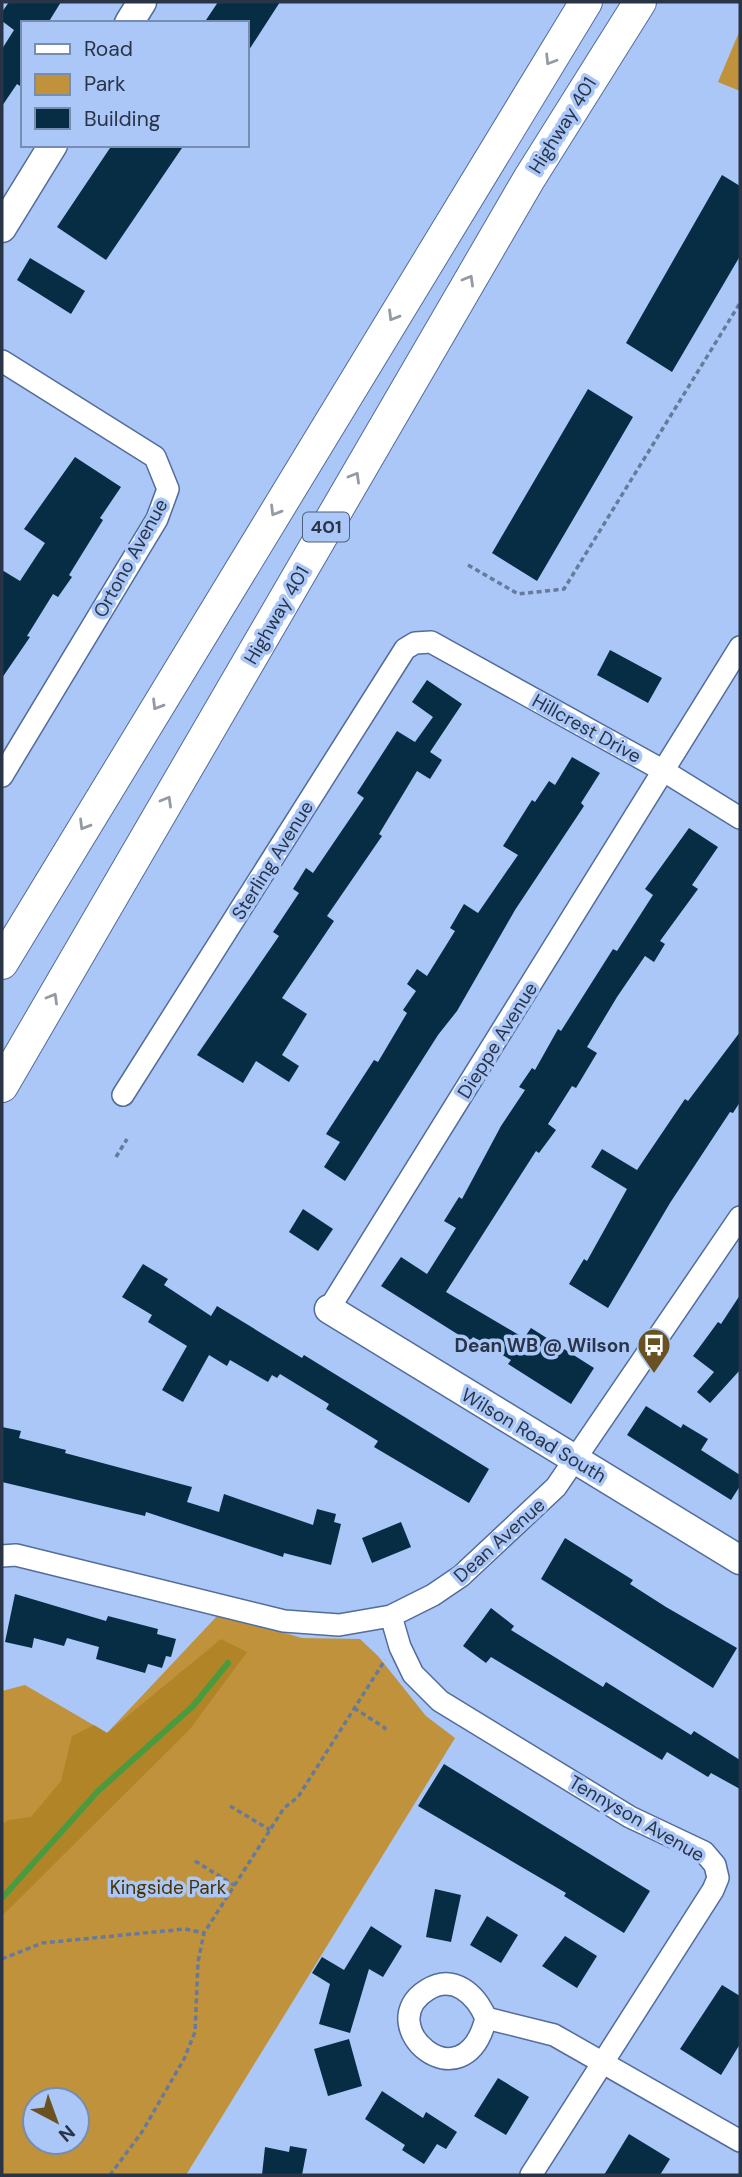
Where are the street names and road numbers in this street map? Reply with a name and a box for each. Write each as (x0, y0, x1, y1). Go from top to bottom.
street label: Highway 401 (523, 72, 602, 178)
street label: Ortono Avenue (88, 494, 173, 622)
road number: 401 (303, 512, 349, 542)
street label: Highway 401 (238, 562, 315, 669)
street label: Hillcrest Drive (528, 688, 646, 769)
street label: Sterling Avenue (226, 796, 319, 925)
street label: Dieppe Avenue (452, 977, 543, 1103)
street label: Wilson Road South (457, 1382, 611, 1489)
street label: Dean Avenue (448, 1493, 550, 1588)
street label: Tennyson Avenue (564, 1769, 709, 1867)

